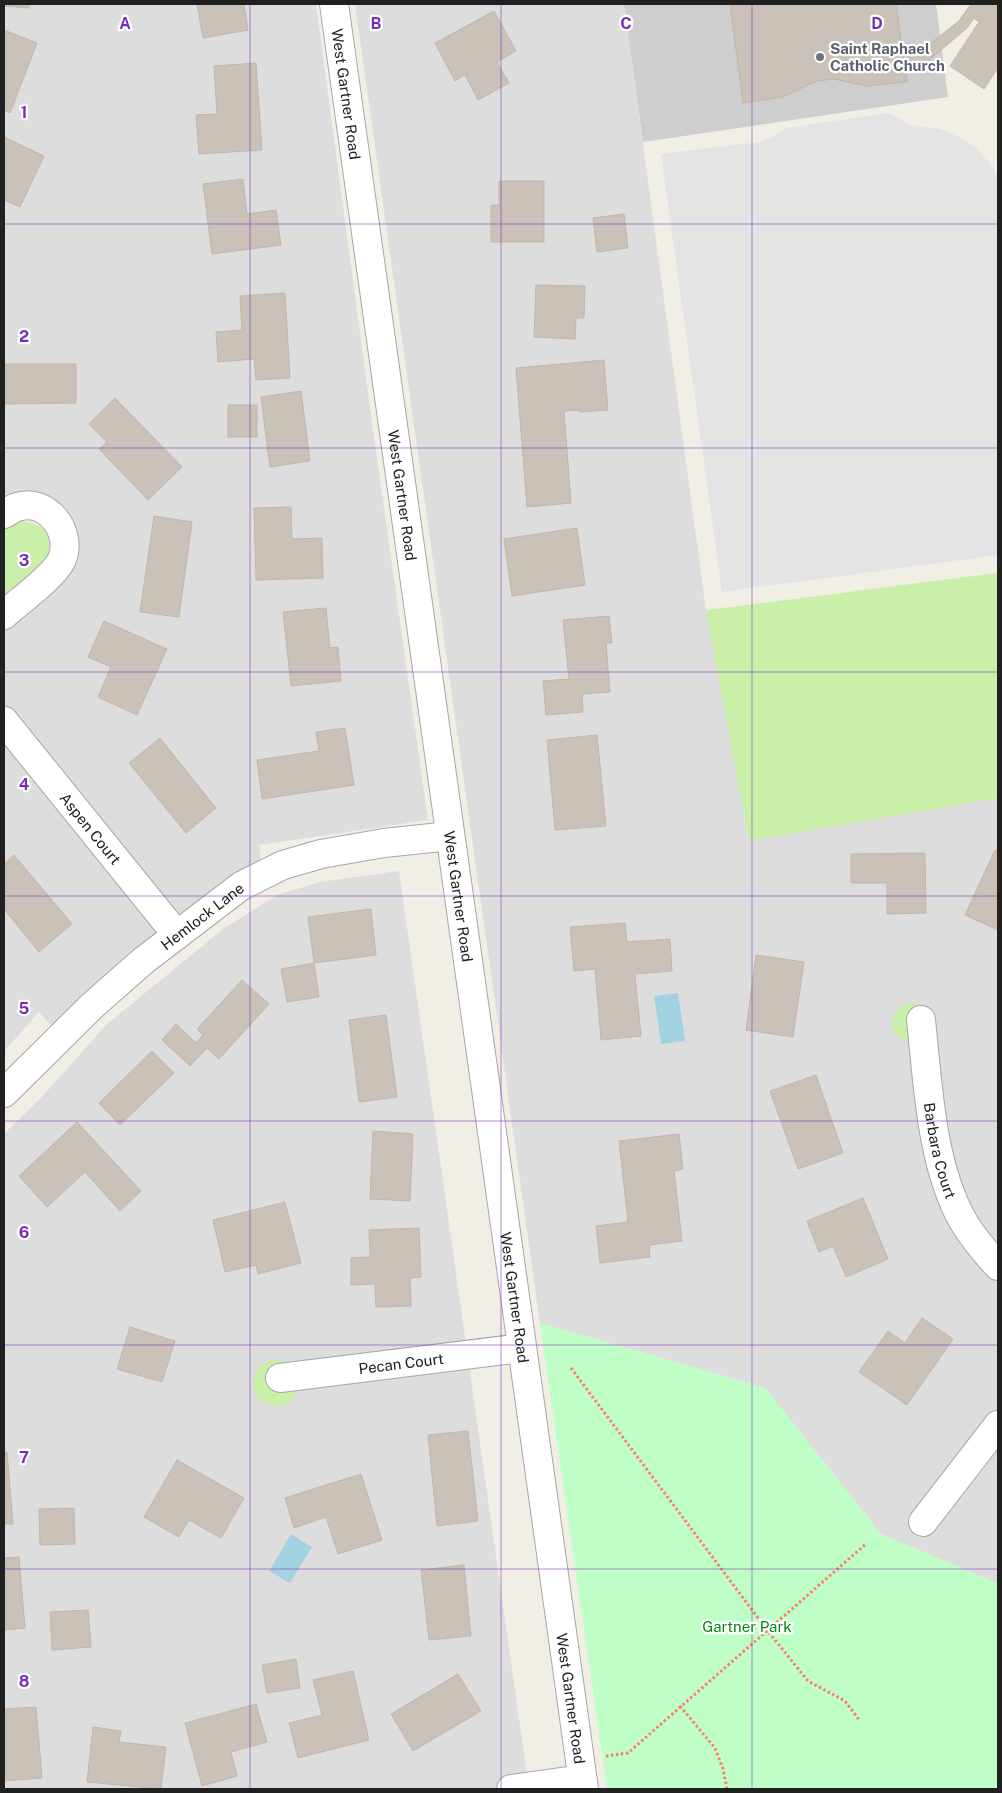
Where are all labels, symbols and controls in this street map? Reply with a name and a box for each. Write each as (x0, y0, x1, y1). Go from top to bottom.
text: A (119, 14, 131, 33)
text: B (371, 14, 382, 33)
text: C (620, 14, 632, 33)
text: D (871, 14, 883, 33)
street label: West Gartner Road (329, 28, 364, 161)
place label: Saint Raphael Catholic Church (830, 40, 945, 74)
marker: Saint Raphael Catholic Church (814, 51, 826, 63)
text: 1 (21, 103, 27, 122)
text: 2 (19, 327, 29, 346)
street label: West Gartner Road (385, 429, 420, 562)
text: 3 (19, 551, 29, 570)
text: 4 (19, 775, 30, 794)
street label: Aspen Court (57, 789, 125, 868)
street label: West Gartner Road (441, 830, 477, 963)
street label: Hemlock Lane (157, 879, 247, 953)
text: 5 (19, 999, 30, 1018)
street label: Barbara Court (921, 1101, 960, 1201)
text: 6 (19, 1223, 29, 1242)
street label: West Gartner Road (498, 1231, 533, 1364)
street label: Pecan Court (358, 1349, 445, 1377)
text: 7 (19, 1448, 29, 1467)
park label: Gartner Park (702, 1618, 792, 1635)
street label: West Gartner Road (554, 1632, 589, 1765)
text: 8 (19, 1672, 30, 1691)

